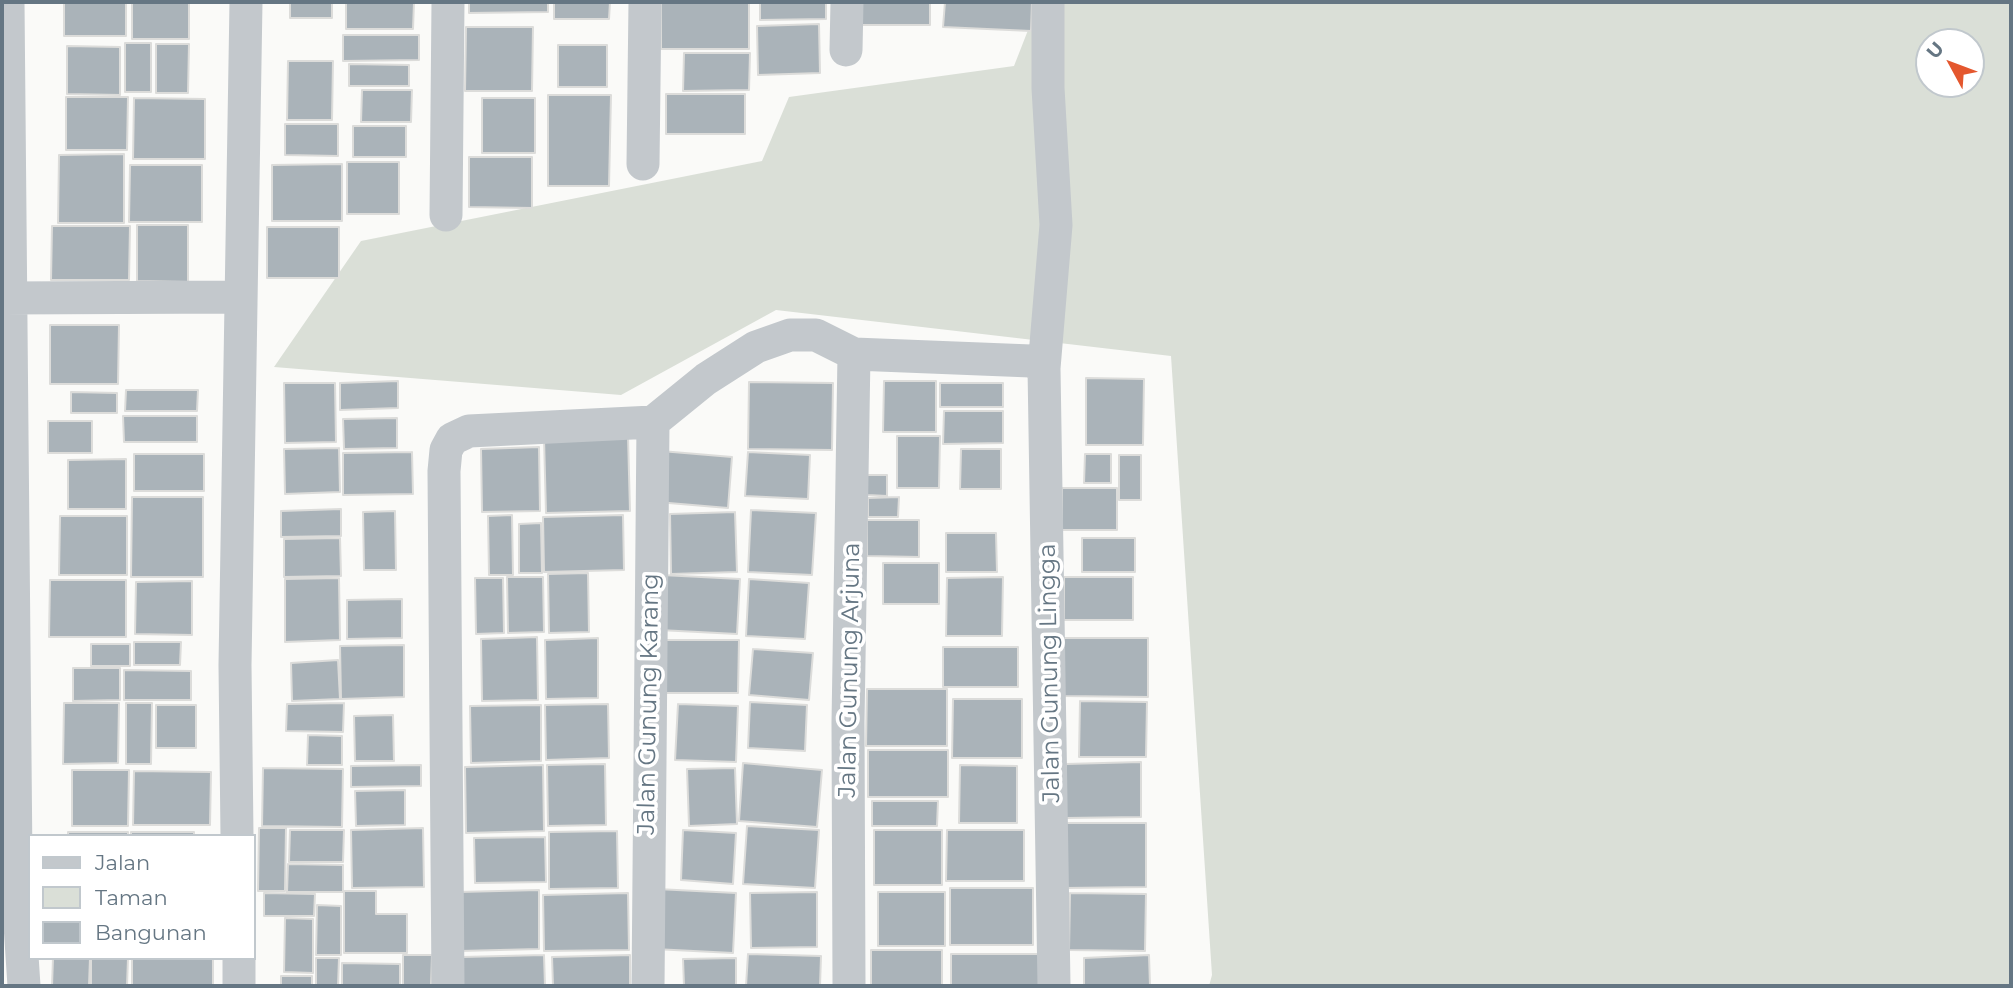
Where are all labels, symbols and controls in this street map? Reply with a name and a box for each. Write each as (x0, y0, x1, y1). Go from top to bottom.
north arrow (1915, 28, 1985, 98)
text: U (1922, 37, 1949, 63)
street label: Jalan Gunung Arjuna (833, 542, 867, 798)
street label: Jalan Gunung Lingga (1033, 543, 1067, 803)
street label: Jalan Gunung Karang (632, 573, 666, 835)
legend (28, 834, 256, 960)
text: Jalan (95, 850, 150, 875)
text: Taman (95, 885, 168, 910)
text: Bangunan (95, 920, 207, 945)

